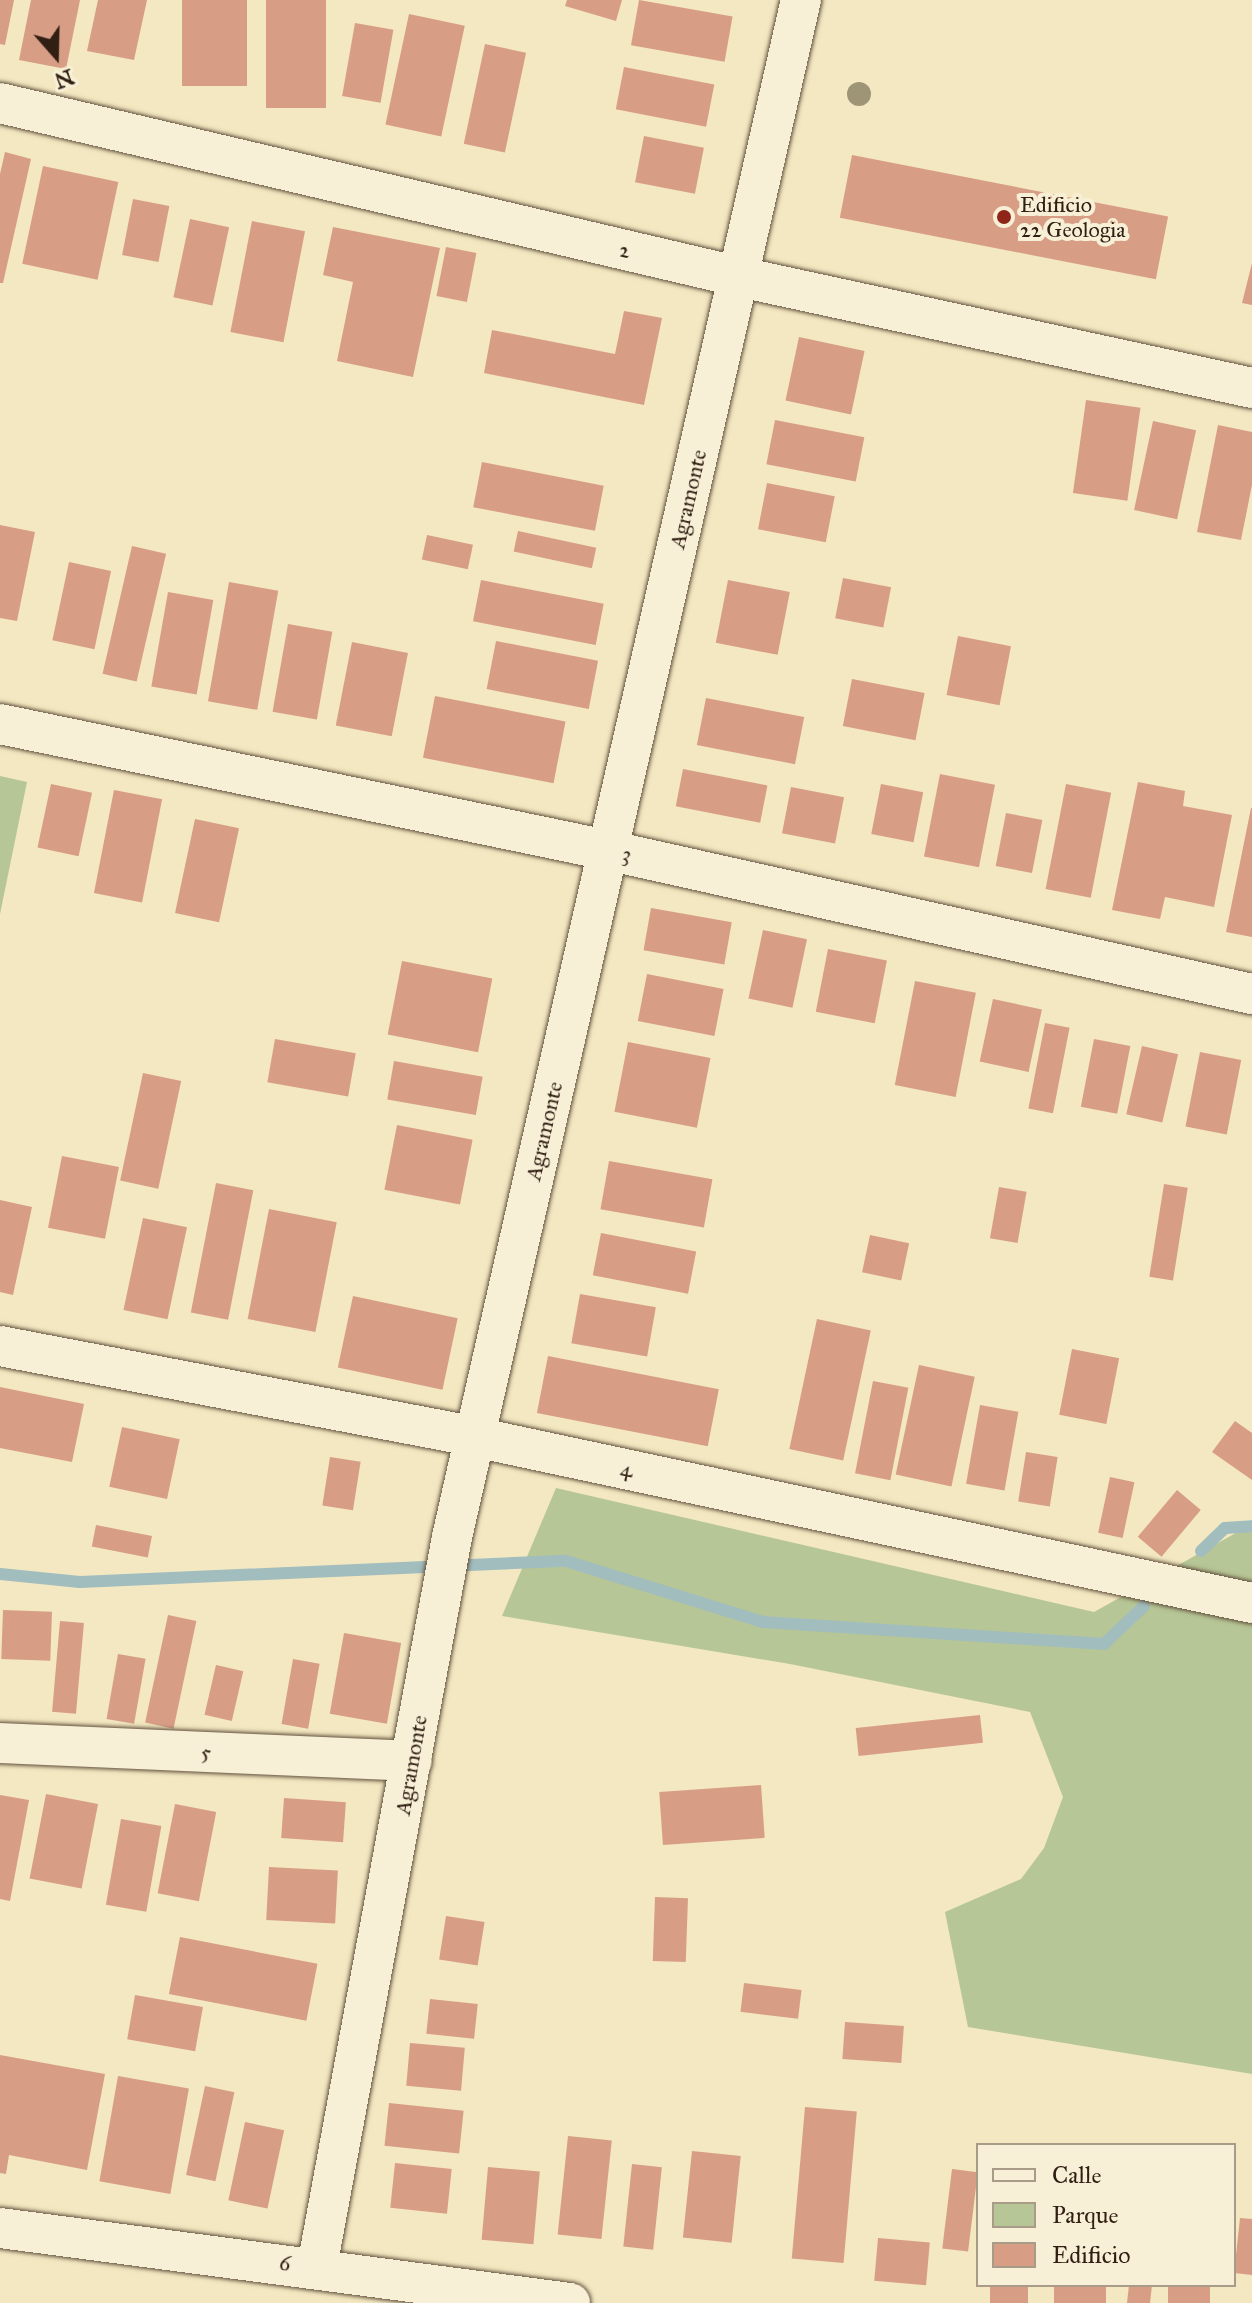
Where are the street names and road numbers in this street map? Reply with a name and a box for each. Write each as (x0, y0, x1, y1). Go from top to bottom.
street label: 2 (617, 236, 633, 264)
street label: Agramonte (664, 447, 712, 551)
street label: 3 (620, 840, 634, 868)
street label: Agramonte (520, 1079, 568, 1183)
street label: 4 (618, 1455, 636, 1483)
street label: Agramonte (389, 1713, 433, 1817)
street label: 5 (200, 1739, 212, 1765)
street label: 6 (278, 2249, 292, 2277)

